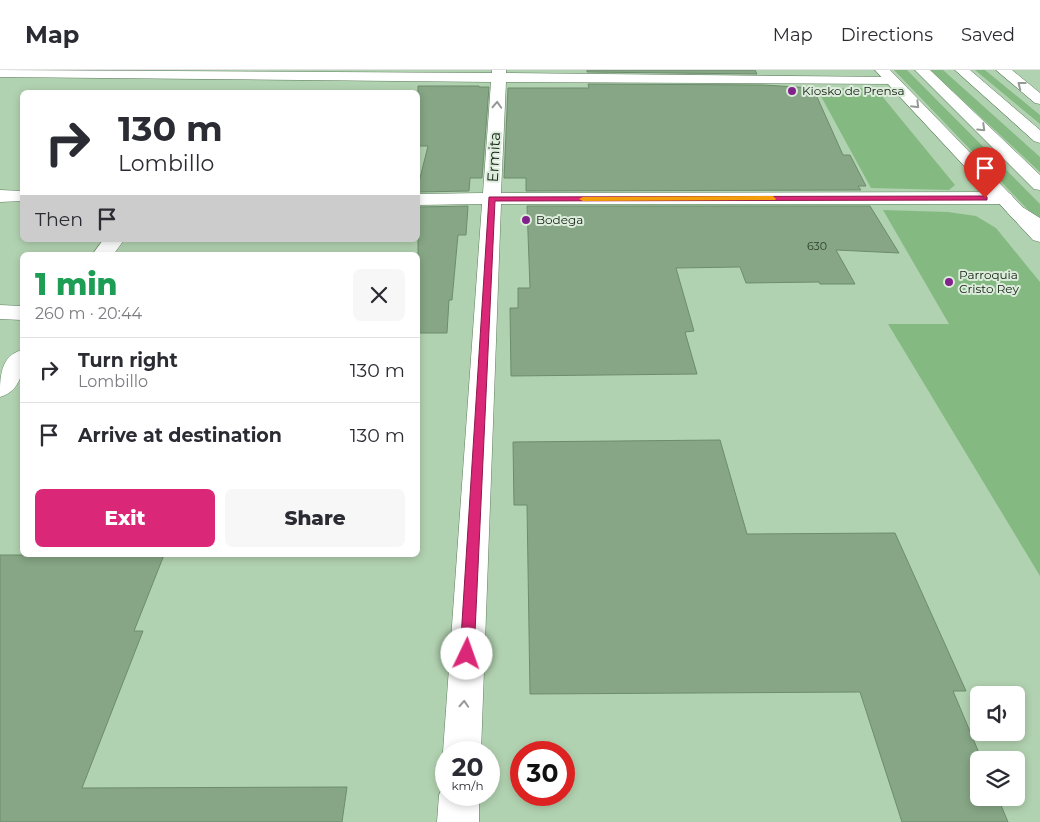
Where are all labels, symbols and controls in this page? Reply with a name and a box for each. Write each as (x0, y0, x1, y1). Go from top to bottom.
text: Map (25, 20, 79, 49)
text: Map (773, 24, 813, 46)
text: Directions (841, 24, 933, 46)
text: Saved (961, 24, 1015, 46)
one-way arrow (1018, 82, 1027, 90)
place label: Kiosko de Prensa (802, 83, 905, 98)
marker: Kiosko de Prensa (786, 85, 798, 97)
one-way arrow (910, 99, 919, 108)
one-way arrow (492, 100, 503, 108)
text: 130 m (118, 107, 223, 150)
icon: right (35, 110, 100, 175)
one-way arrow (976, 122, 985, 131)
street label: Ermita (483, 131, 504, 183)
pin (964, 147, 1006, 198)
text: Lombillo (118, 150, 214, 177)
icon: arrive (971, 154, 999, 182)
icon: arrive (93, 205, 121, 233)
text: Then (35, 208, 83, 231)
place label: Bodega (536, 212, 583, 227)
marker: Bodega (520, 214, 532, 226)
house number: 630 (807, 239, 827, 253)
text: 1 min (35, 266, 118, 303)
place label: Parroquia Cristo Rey (959, 267, 1019, 296)
button: close (353, 269, 405, 321)
marker: Parroquia Cristo Rey (943, 276, 955, 288)
text: 260 m · 20:44 (35, 304, 142, 323)
text: Turn right (78, 349, 178, 372)
icon: right (35, 356, 63, 384)
text: 130 m (350, 359, 405, 382)
text: Lombillo (78, 372, 148, 391)
icon: arrive (35, 421, 63, 449)
text: Arrive at destination (78, 424, 282, 447)
text: 130 m (350, 424, 405, 447)
button: Exit (35, 489, 215, 547)
button: Share (225, 489, 405, 547)
position arrow (440, 627, 492, 679)
map controls (970, 686, 1025, 806)
button: sound (970, 686, 1025, 741)
one-way arrow (459, 700, 470, 708)
speed limit sign: 30 (510, 741, 575, 806)
button: layers (970, 751, 1025, 806)
text: 20 (452, 752, 483, 782)
text: km/h (451, 778, 484, 793)

